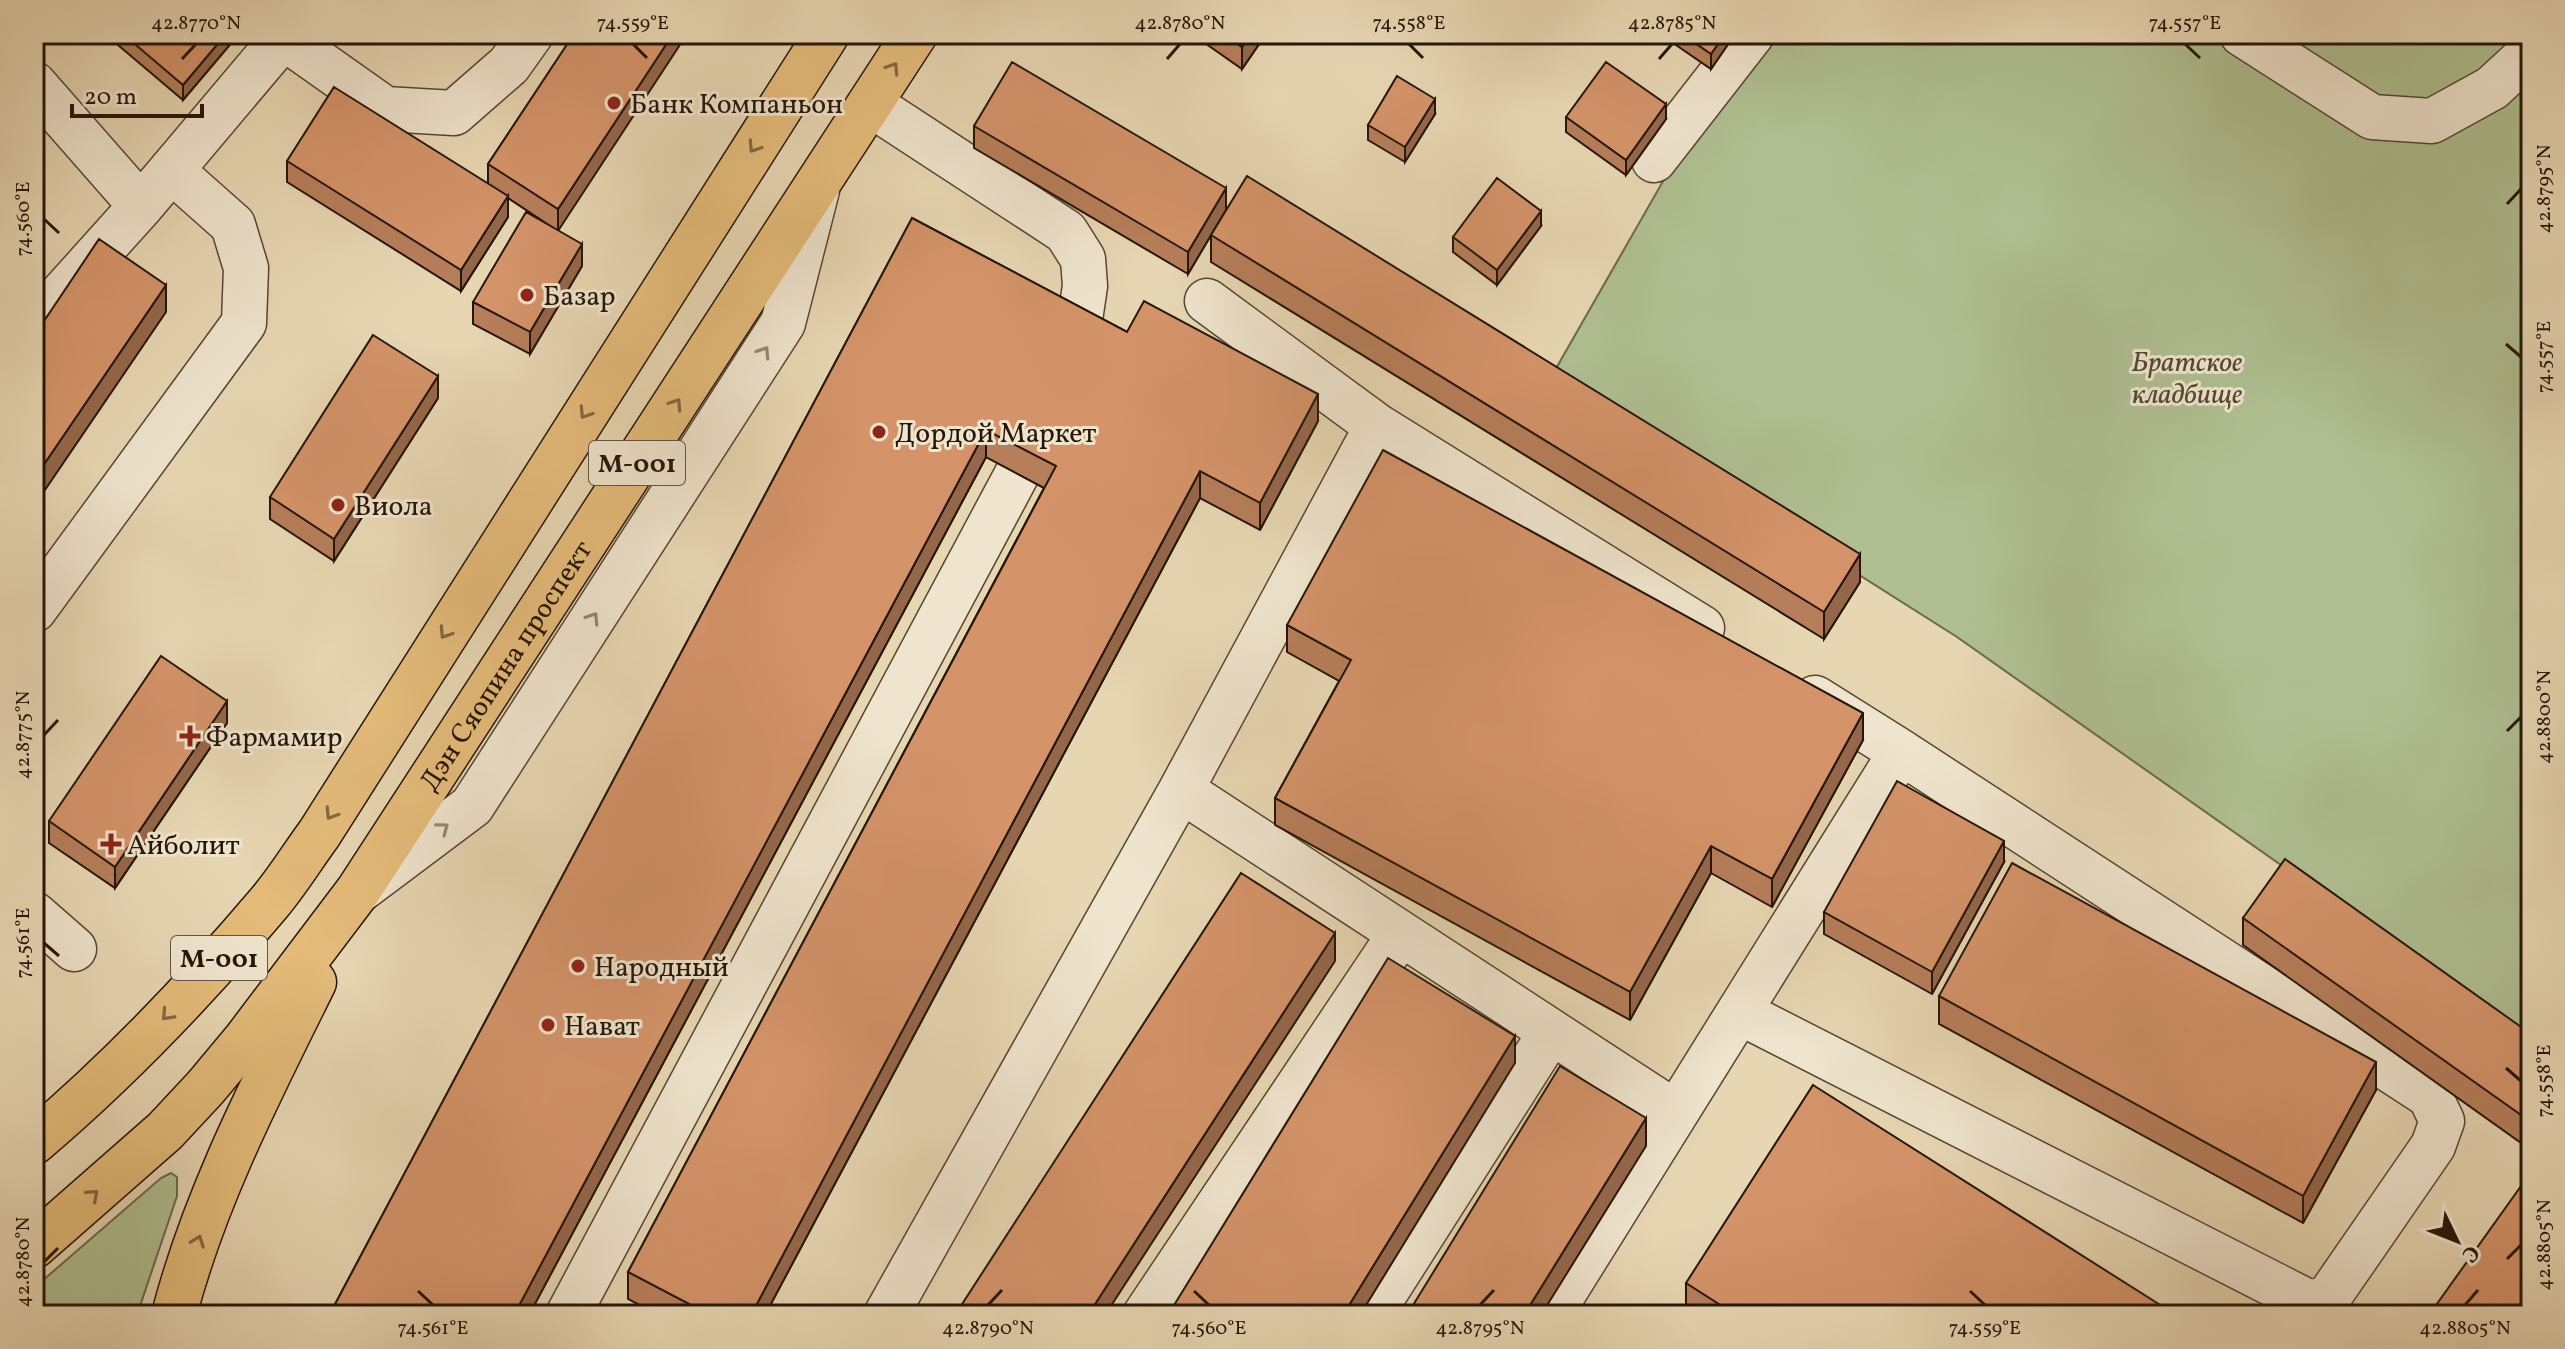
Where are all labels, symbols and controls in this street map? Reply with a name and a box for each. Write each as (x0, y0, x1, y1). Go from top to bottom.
text: 42.8770°N (151, 10, 241, 38)
text: 74.559°E (597, 10, 669, 38)
text: 42.8780°N (1135, 10, 1226, 38)
text: 74.558°E (1373, 10, 1445, 38)
text: 42.8785°N (1628, 10, 1716, 38)
text: 74.557°E (2149, 10, 2221, 38)
one-way arrow (884, 62, 899, 77)
scale bar (72, 68, 202, 118)
text: 20 m (84, 81, 137, 115)
place label: Банк Компаньон (630, 86, 843, 125)
marker: Банк Компаньон (605, 94, 623, 112)
one-way arrow (749, 138, 764, 153)
text: 42.8795°N (2531, 144, 2559, 234)
text: 74.560°E (10, 182, 38, 256)
place label: Базар (543, 278, 615, 317)
marker: Базар (518, 286, 536, 304)
text: 74.557°E (2531, 321, 2559, 393)
park label: Братское кладбище (2132, 344, 2242, 415)
one-way arrow (755, 346, 770, 361)
one-way arrow (666, 398, 681, 412)
one-way arrow (579, 405, 594, 419)
place label: Дордой Маркет (895, 415, 1097, 454)
marker: Дордой Маркет (870, 423, 888, 441)
road number: M-001 (589, 441, 685, 485)
place label: Виола (354, 488, 433, 527)
marker: Виола (329, 496, 347, 514)
street label: Дэн Сяопина проспект (411, 533, 603, 799)
one-way arrow (584, 612, 599, 627)
one-way arrow (439, 624, 454, 638)
text: 42.8800°N (2531, 670, 2559, 764)
text: 42.8775°N (10, 690, 38, 779)
place label: Фармамир (206, 719, 343, 758)
marker: Фармамир (181, 727, 199, 745)
one-way arrow (325, 805, 341, 820)
one-way arrow (435, 823, 449, 838)
place label: Айболит (127, 827, 240, 866)
marker: Айболит (102, 835, 120, 853)
text: 74.561°E (10, 908, 38, 978)
road number: M-001 (171, 936, 267, 980)
place label: Народный (594, 949, 729, 988)
marker: Народный (569, 957, 587, 975)
one-way arrow (162, 1006, 177, 1020)
place label: Нават (564, 1008, 640, 1047)
marker: Нават (539, 1016, 557, 1034)
text: 74.558°E (2531, 1045, 2559, 1117)
one-way arrow (84, 1190, 98, 1205)
text: 42.8805°N (2531, 1199, 2559, 1291)
north arrow (2417, 1201, 2497, 1281)
text: 42.8780°N (10, 1216, 38, 1307)
one-way arrow (188, 1235, 205, 1249)
text: С (2454, 1237, 2486, 1269)
text: 74.561°E (398, 1315, 468, 1343)
text: 42.8790°N (942, 1315, 1034, 1343)
text: 74.560°E (1172, 1315, 1246, 1343)
text: 42.8795°N (1435, 1315, 1525, 1343)
text: 74.559°E (1949, 1315, 2021, 1343)
text: 42.8805°N (2419, 1315, 2511, 1343)

